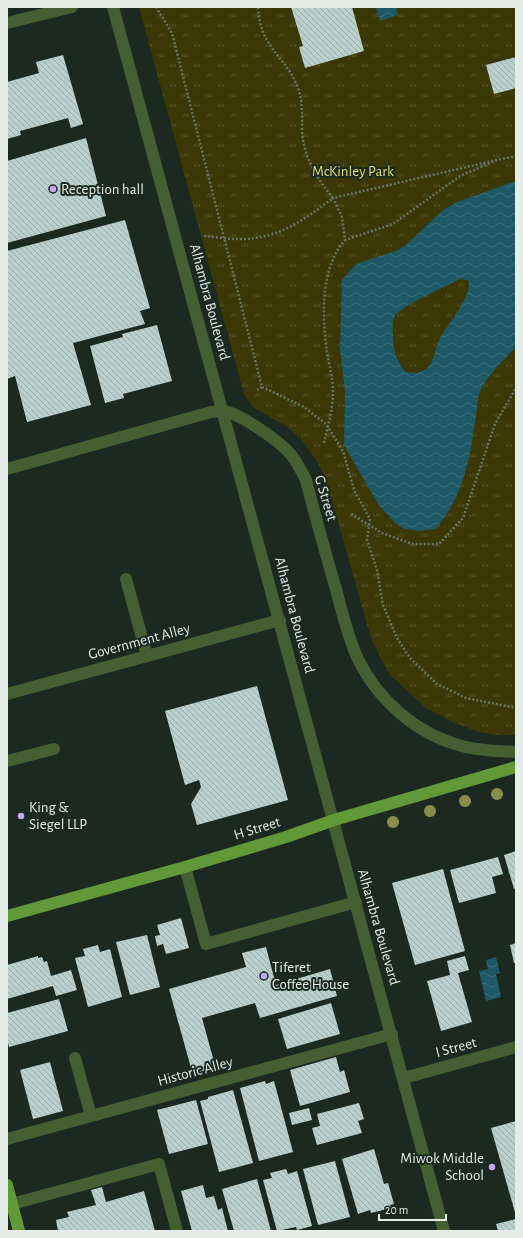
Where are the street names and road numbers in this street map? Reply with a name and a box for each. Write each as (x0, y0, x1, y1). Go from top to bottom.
street label: Alhambra Boulevard (187, 242, 232, 362)
street label: G Street (312, 474, 340, 523)
street label: Alhambra Boulevard (272, 555, 317, 675)
street label: Government Alley (87, 621, 192, 662)
street label: H Street (232, 814, 283, 843)
street label: Alhambra Boulevard (355, 868, 402, 987)
street label: I Street (434, 1035, 478, 1060)
street label: Historic Alley (156, 1054, 235, 1089)

